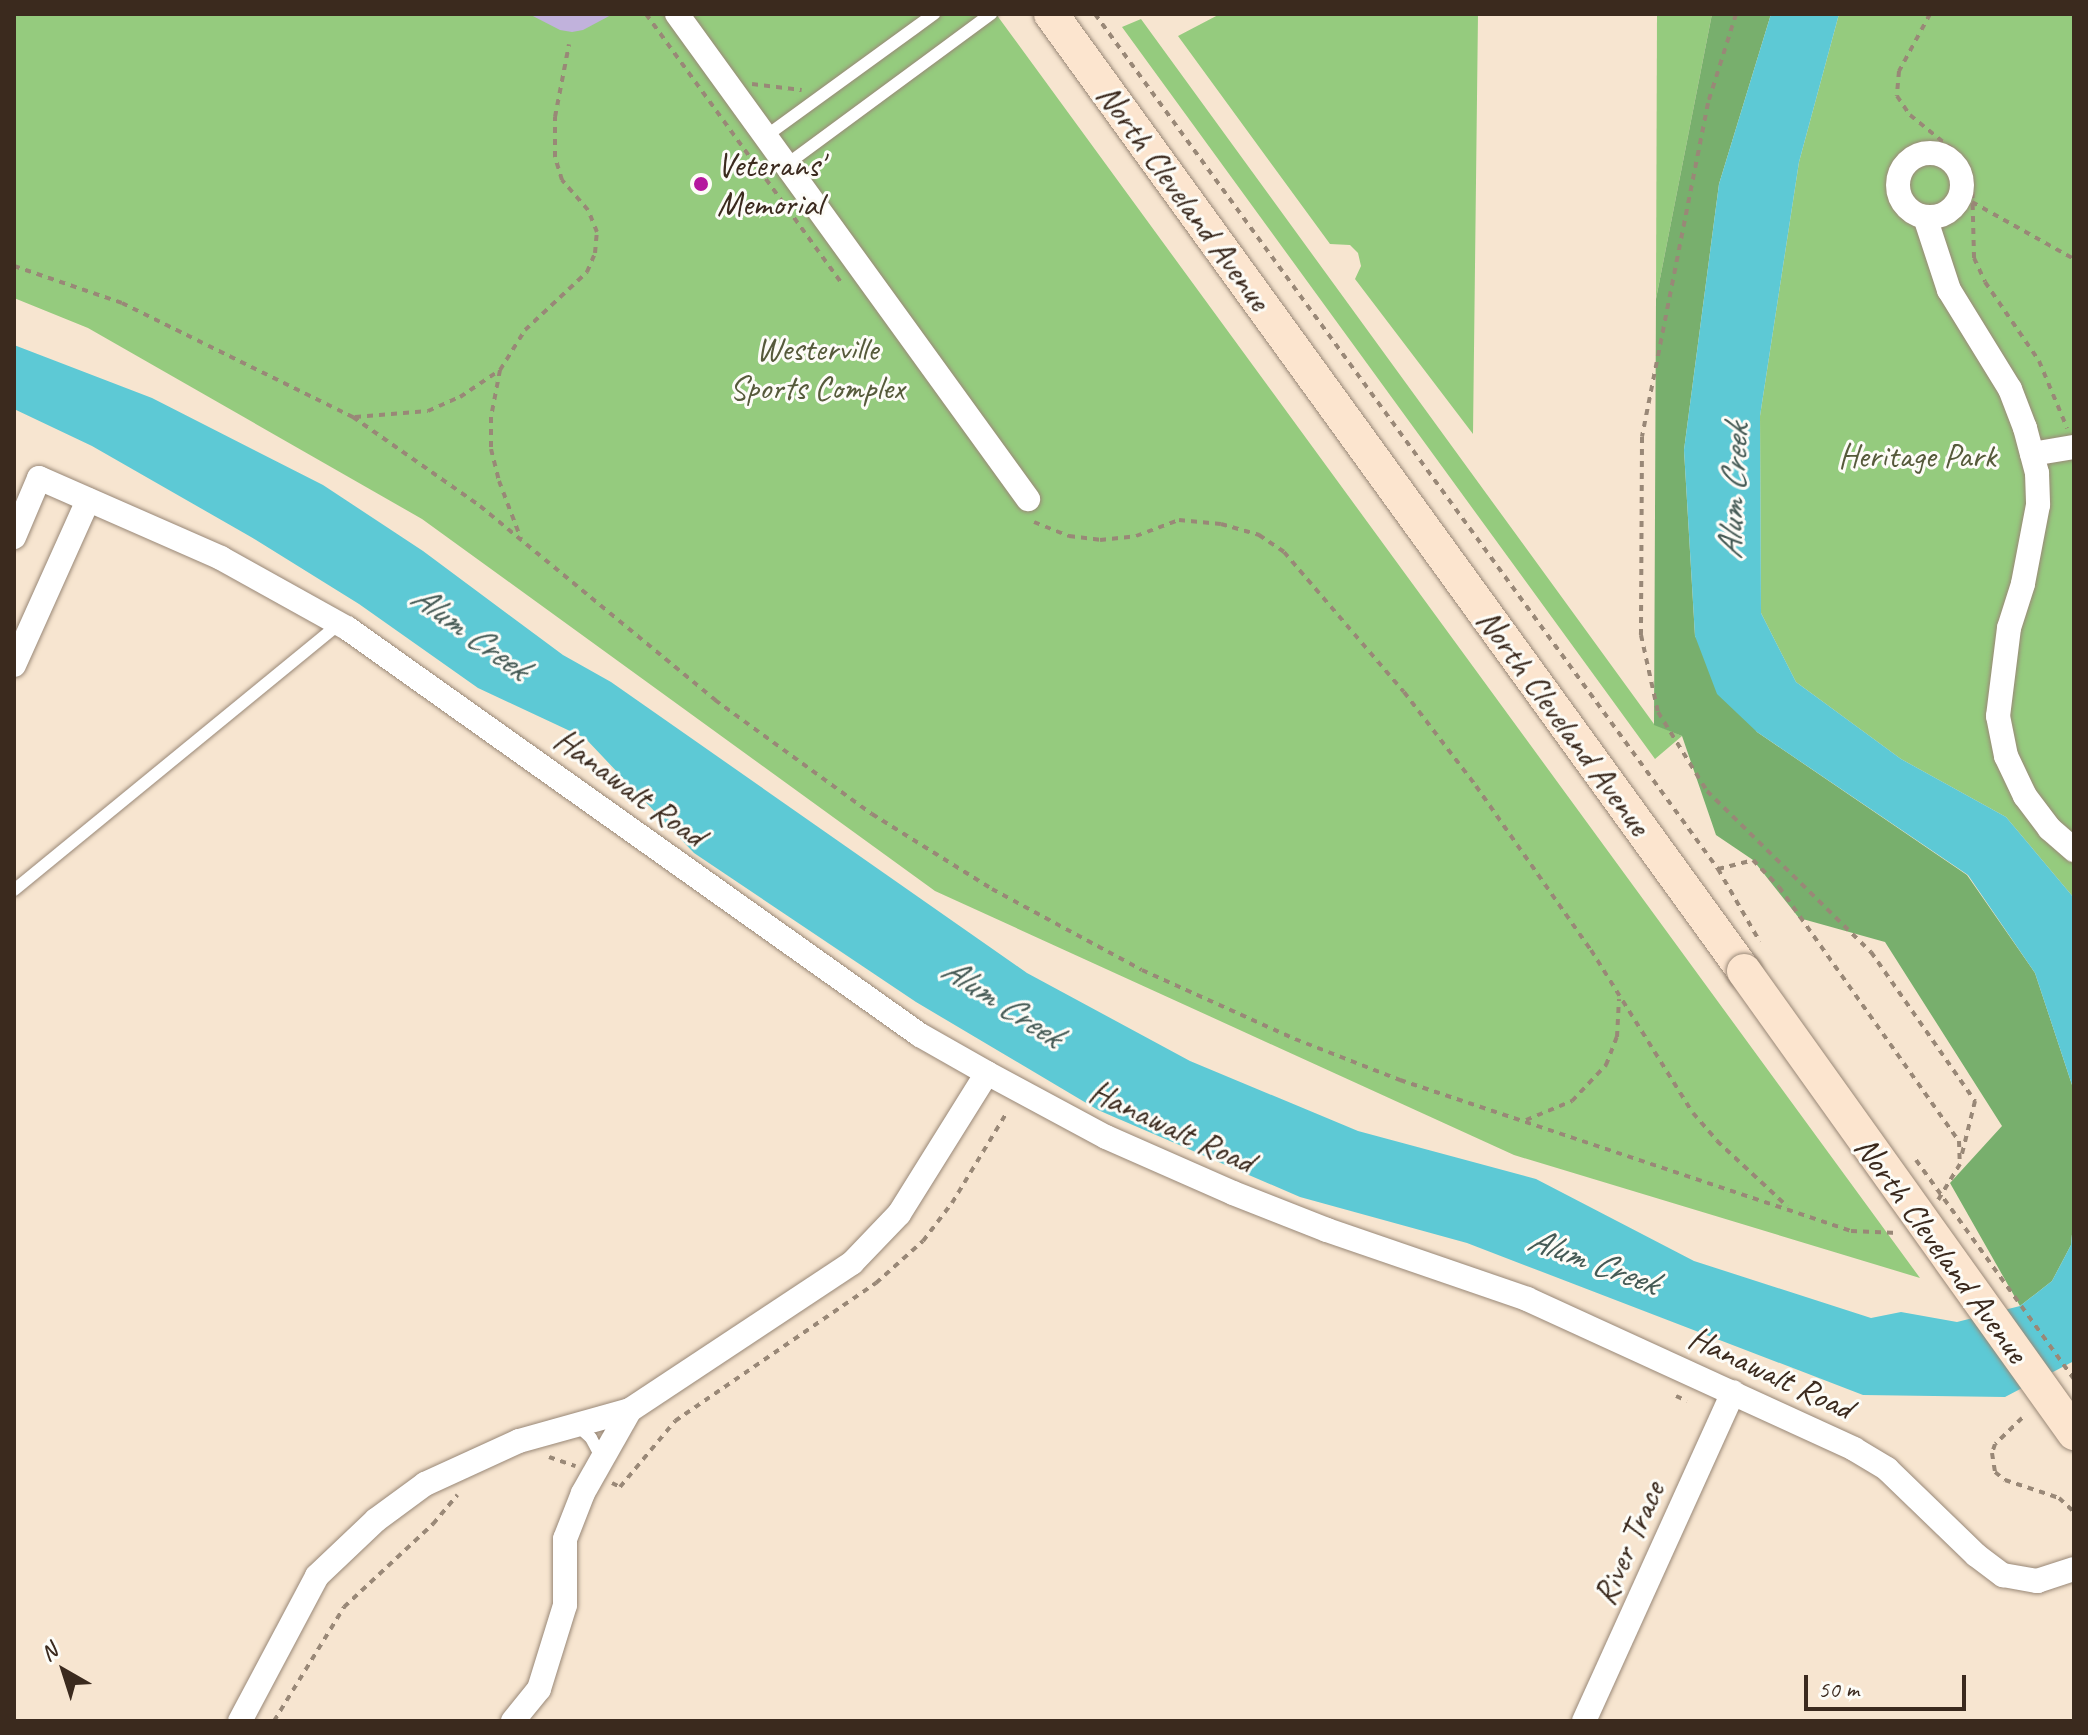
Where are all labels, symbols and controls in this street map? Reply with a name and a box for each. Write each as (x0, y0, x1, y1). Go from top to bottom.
street label: North Cleveland Avenue (1088, 76, 1280, 318)
place label: Veterans' Memorial (717, 144, 823, 224)
marker: Veterans' Memorial (692, 175, 710, 193)
park label: Westerville Sports Complex (730, 328, 904, 408)
water label: Alum Creek (1708, 424, 1758, 560)
park label: Heritage Park (1837, 436, 1997, 476)
water label: Alum Creek (403, 575, 537, 689)
street label: North Cleveland Avenue (1468, 601, 1660, 843)
street label: Hanawalt Road (547, 719, 713, 855)
water label: Alum Creek (934, 947, 1070, 1057)
street label: Hanawalt Road (1083, 1070, 1261, 1182)
street label: North Cleveland Avenue (1846, 1128, 2038, 1370)
water label: Alum Creek (1522, 1218, 1664, 1304)
street label: Hanawalt Road (1682, 1316, 1860, 1428)
street label: River Trace (1583, 1475, 1673, 1611)
north arrow (24, 1631, 104, 1711)
text: N (35, 1637, 63, 1668)
scale bar (1808, 1659, 1970, 1709)
text: 50 m (1818, 1674, 1859, 1704)

